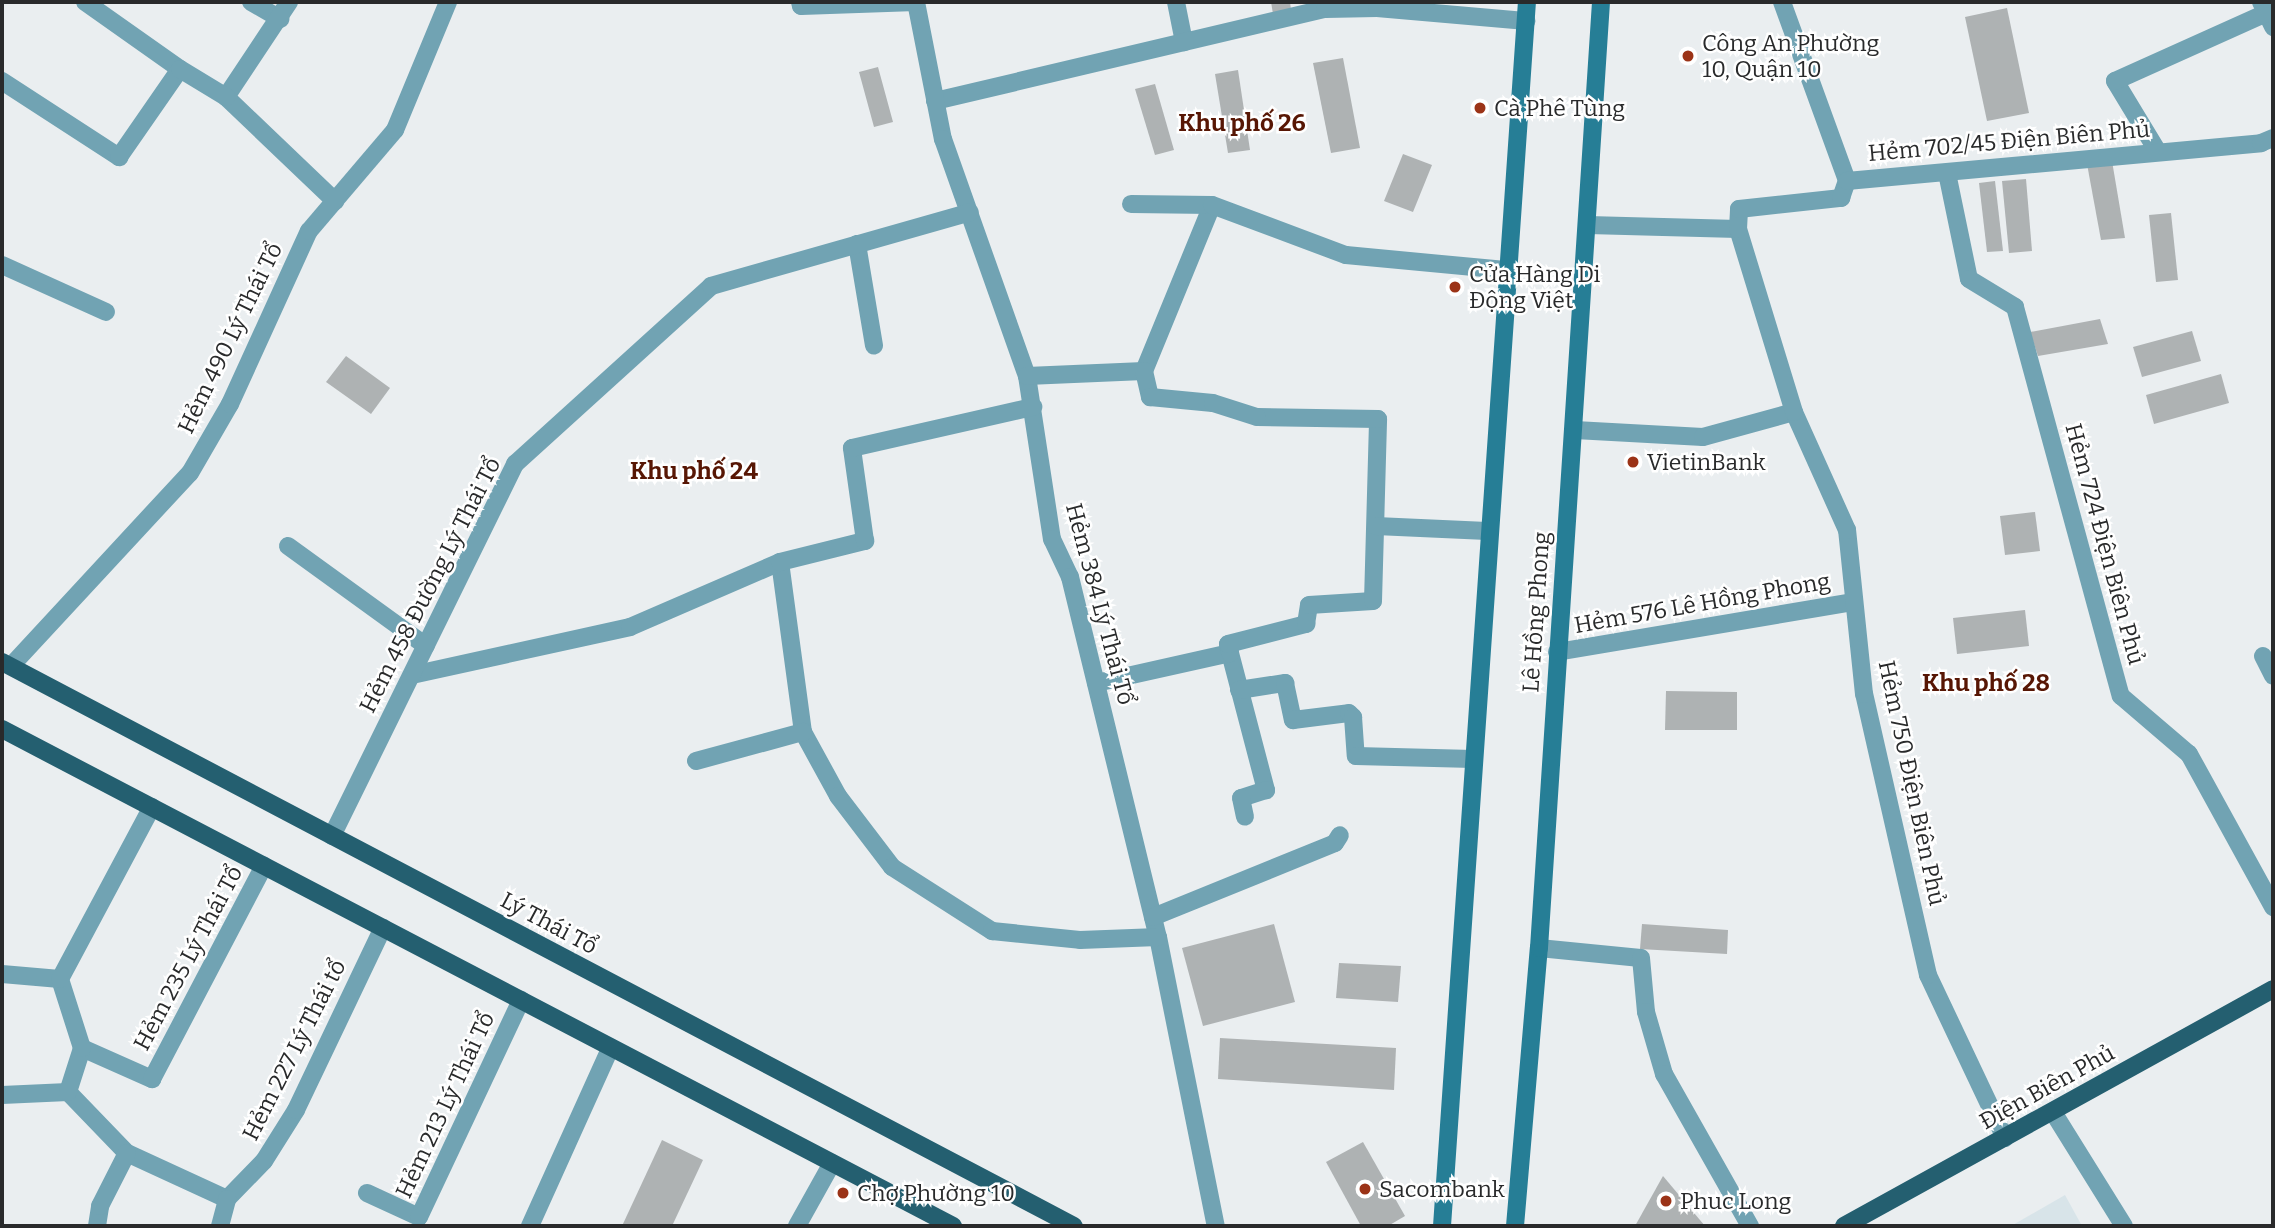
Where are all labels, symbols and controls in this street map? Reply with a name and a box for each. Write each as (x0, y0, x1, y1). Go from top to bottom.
place label: Công An Phường 10, Quận 10 (1702, 29, 1879, 83)
marker: Công An Phường 10, Quận 10 (1680, 48, 1696, 64)
place label: Cà Phê Tùng (1494, 94, 1625, 122)
marker: Cà Phê Tùng (1472, 100, 1488, 116)
district label: Khu phố 26 (1178, 110, 1306, 138)
street label: Hẻm 702/45 Điện Biên Phủ (1867, 115, 2151, 167)
street label: Hẻm 490 Lý Thái Tổ (172, 238, 288, 438)
place label: Cửa Hàng Di Động Việt (1469, 260, 1600, 314)
marker: Cửa Hàng Di Động Việt (1447, 279, 1463, 295)
street label: Hẻm 724 Điện Biên Phủ (2059, 420, 2151, 668)
place label: VietinBank (1647, 448, 1766, 476)
street label: Hẻm 458 Đường Lý Thái Tổ (354, 453, 506, 717)
marker: VietinBank (1625, 454, 1641, 470)
district label: Khu phố 24 (630, 458, 758, 486)
street label: Hẻm 384 Lý Thái Tổ (1060, 500, 1140, 708)
street label: Lê Hồng Phong (1517, 531, 1555, 693)
street label: Hẻm 576 Lê Hồng Phong (1572, 567, 1832, 639)
street label: Hẻm 750 Điện Biên Phủ (1873, 658, 1951, 908)
district label: Khu phố 28 (1922, 670, 2050, 698)
street label: Hẻm 235 Lý Thái Tổ (128, 861, 248, 1055)
street label: Lý Thái Tổ (496, 886, 602, 960)
street label: Hẻm 227 Lý Thái tổ (236, 955, 352, 1145)
street label: Hẻm 213 Lý Thái Tổ (390, 1008, 500, 1202)
street label: Điện Biên Phủ (1975, 1039, 2119, 1135)
place label: Sacombank (1379, 1175, 1505, 1203)
place label: Chợ Phường 10 (857, 1179, 1015, 1207)
marker: Sacombank (1357, 1181, 1373, 1197)
marker: Chợ Phường 10 (835, 1185, 851, 1201)
place label: Phuc Long (1680, 1187, 1791, 1215)
marker: Phuc Long (1658, 1193, 1674, 1209)

